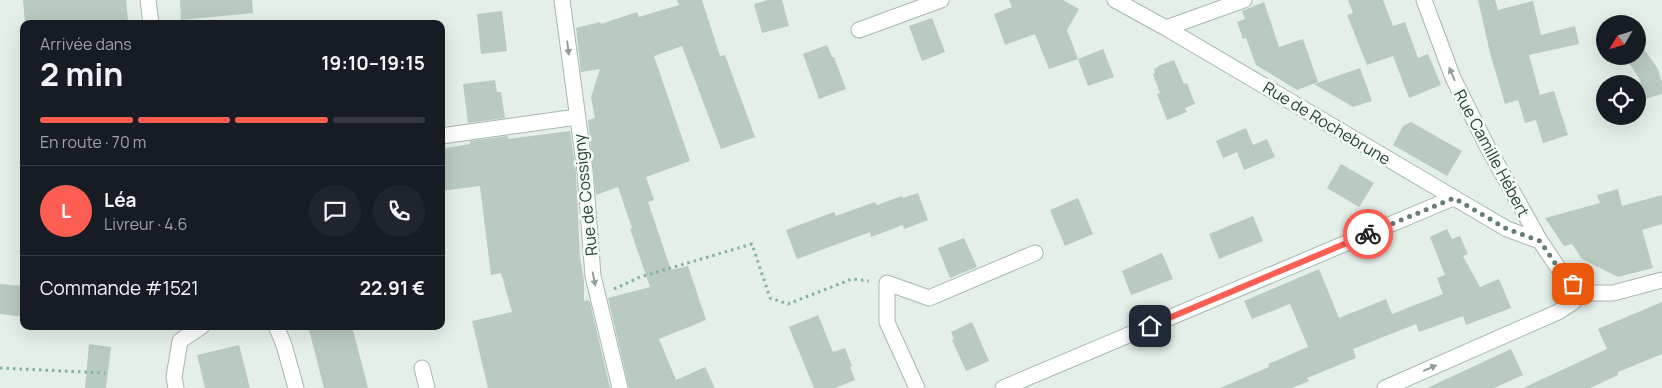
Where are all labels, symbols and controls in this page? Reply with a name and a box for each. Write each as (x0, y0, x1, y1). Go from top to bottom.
north arrow (1596, 15, 1646, 65)
map controls (1596, 15, 1646, 125)
text: Arrivée dans (40, 33, 132, 55)
one-way arrow (565, 41, 573, 57)
text: 19:10–19:15 (321, 50, 425, 76)
text: 2 min (40, 52, 123, 96)
one-way arrow (1447, 67, 1455, 81)
button: locate (1596, 75, 1646, 125)
street label: Rue de Rochebrune (1259, 76, 1395, 170)
street label: Rue Camille Hébert (1449, 86, 1535, 220)
text: En route · 70 m (40, 131, 146, 153)
street label: Rue de Cossigny (568, 132, 602, 257)
button: chat (309, 185, 361, 237)
button: phone (373, 185, 425, 237)
text: Léa (104, 187, 136, 213)
text: L (61, 198, 71, 224)
courier (1343, 209, 1393, 259)
text: Livreur · 4.6 (104, 213, 187, 235)
icon: bike (1354, 220, 1382, 248)
pin (1552, 263, 1594, 305)
icon: bag (1559, 270, 1587, 298)
one-way arrow (591, 272, 599, 288)
text: Commande #1521 (40, 275, 199, 301)
text: 22.91 € (360, 275, 425, 301)
pin (1129, 305, 1171, 347)
icon: home (1136, 312, 1164, 340)
one-way arrow (1423, 364, 1437, 372)

